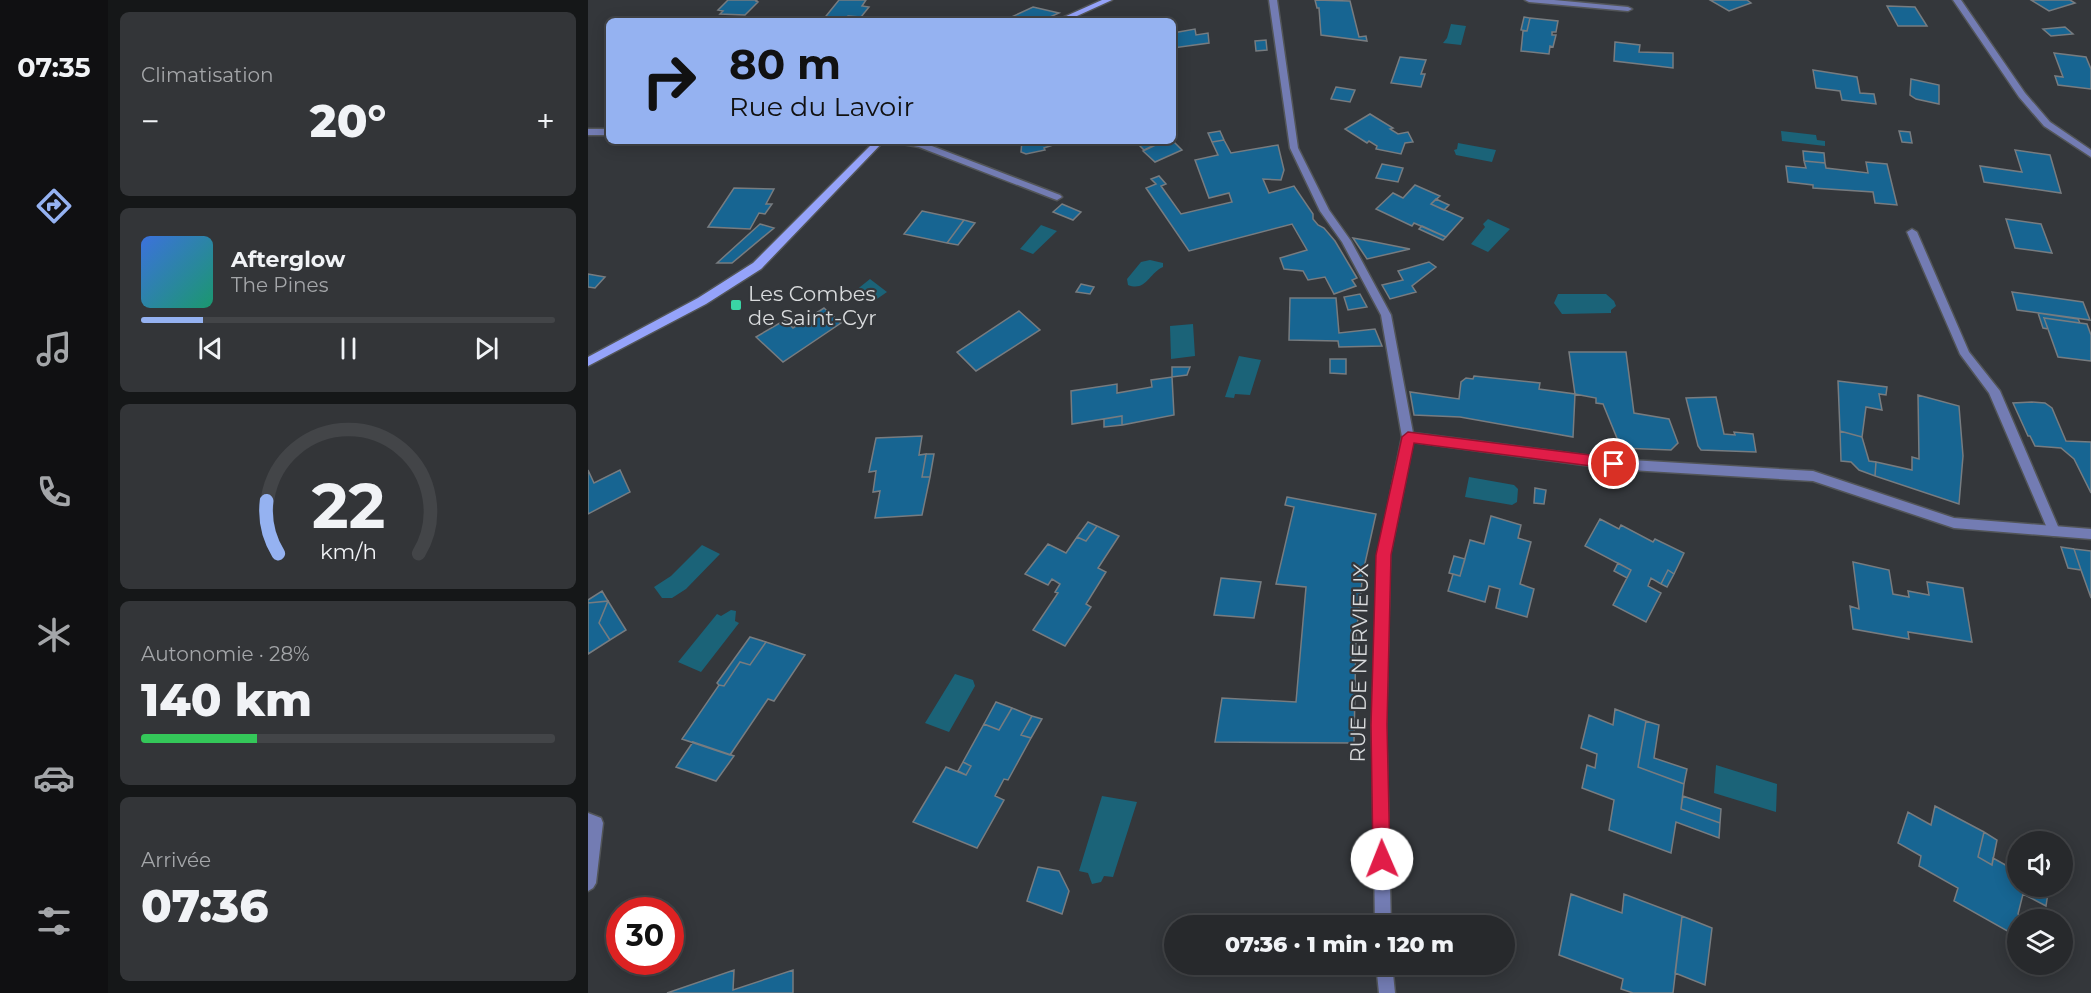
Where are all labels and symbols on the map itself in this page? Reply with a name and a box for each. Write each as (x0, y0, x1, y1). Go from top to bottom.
place label: Les Combes de Saint-Cyr (748, 281, 877, 330)
marker: Les Combes de Saint-Cyr (729, 298, 743, 312)
pin (1588, 438, 1639, 489)
street label: RUE DE NERVIEUX (1345, 563, 1373, 763)
position arrow (1350, 827, 1414, 891)
speed limit sign: 30 (606, 897, 684, 975)

